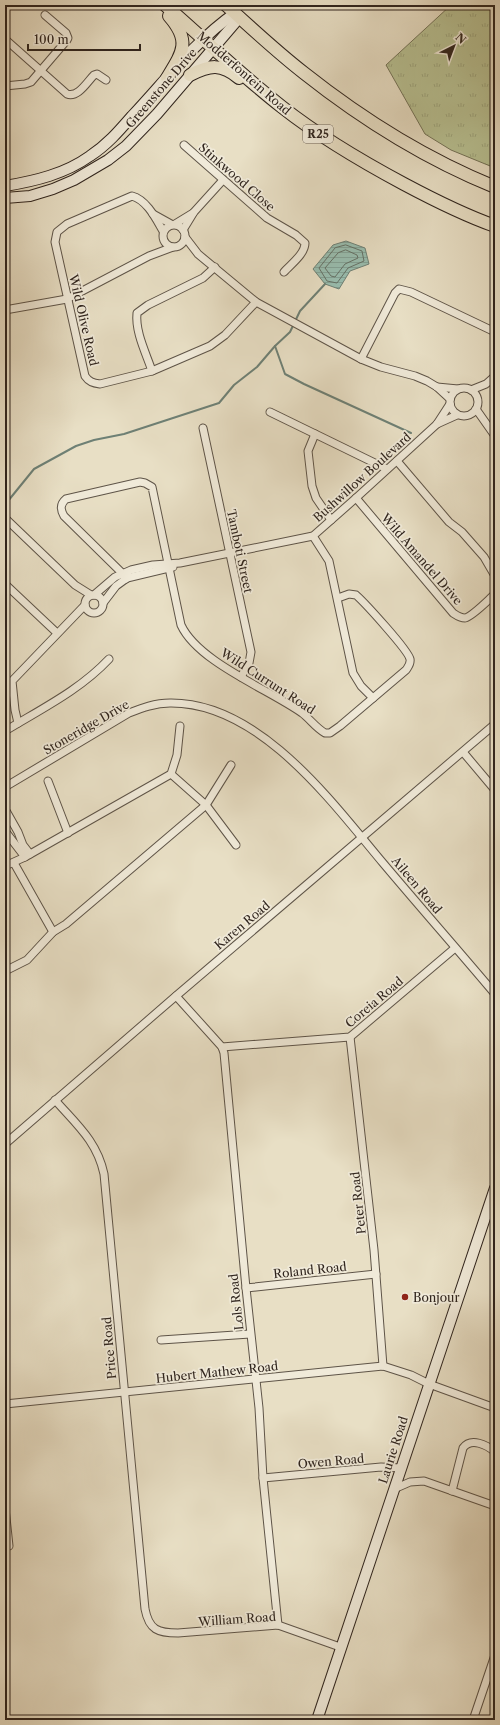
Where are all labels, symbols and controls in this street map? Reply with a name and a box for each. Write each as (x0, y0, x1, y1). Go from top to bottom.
scale bar (28, 26, 140, 52)
north arrow (434, 26, 474, 66)
street label: Modderfontein Road (194, 28, 295, 118)
text: N (452, 30, 469, 47)
text: 100 m (34, 32, 69, 47)
street label: Greenstone Drive (122, 45, 200, 131)
road number: R25 (303, 125, 333, 143)
street label: Stinkwood Close (196, 140, 278, 214)
street label: Wild Olive Road (66, 272, 102, 368)
street label: Bushwillow Boulevard (310, 429, 415, 525)
street label: Tamboti Street (224, 508, 256, 595)
street label: Wild Amandel Drive (378, 509, 466, 608)
street label: Wild Currunt Road (217, 644, 319, 718)
street label: Stoneridge Drive (40, 696, 132, 758)
street label: Aileen Road (388, 853, 446, 917)
street label: Karen Road (211, 897, 273, 952)
street label: Coreia Road (342, 973, 407, 1031)
street label: Peter Road (347, 1170, 369, 1235)
street label: Roland Road (273, 1259, 348, 1281)
street label: Lols Road (225, 1272, 246, 1331)
place label: Bonjour (413, 1290, 459, 1305)
marker: Bonjour (400, 1292, 410, 1302)
street label: Price Road (99, 1316, 119, 1380)
street label: Hubert Mathew Road (155, 1358, 280, 1386)
street label: Laurie Road (375, 1414, 411, 1486)
street label: Owen Road (297, 1451, 366, 1471)
street label: William Road (197, 1609, 277, 1629)

